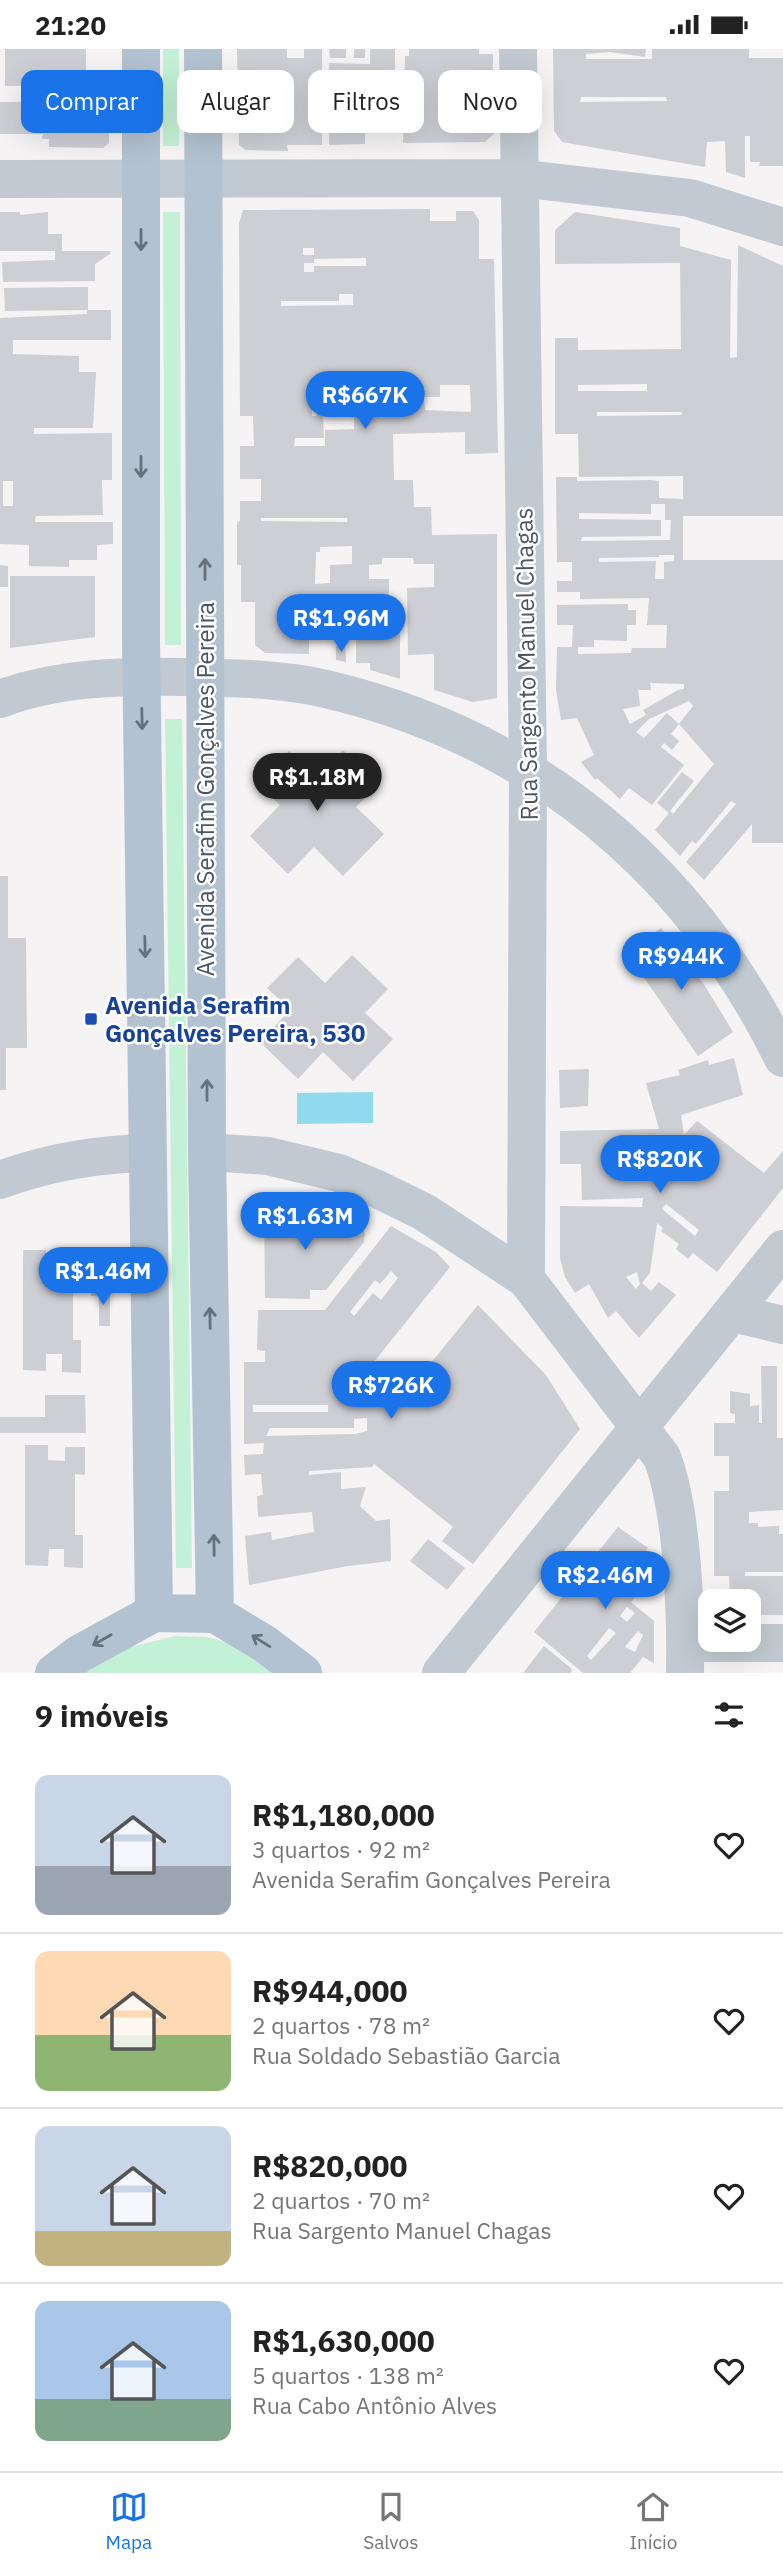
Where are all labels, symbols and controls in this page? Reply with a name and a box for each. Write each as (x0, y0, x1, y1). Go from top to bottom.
text: 21:20 (35, 8, 106, 42)
chip: Comprar (21, 70, 163, 133)
chip: Alugar (177, 70, 294, 133)
chip: Filtros (308, 70, 424, 133)
chip: Novo (438, 70, 542, 133)
one-way arrow (134, 228, 148, 251)
pin: R$667K (308, 371, 422, 431)
text: R$667K (322, 379, 408, 409)
one-way arrow (134, 455, 148, 478)
street label: Rua Sargento Manuel Chagas (507, 507, 545, 821)
one-way arrow (198, 558, 211, 581)
pin: R$1.96M (276, 595, 406, 654)
street label: Avenida Serafim Gonçalves Pereira (189, 602, 221, 976)
text: R$1.96M (293, 602, 389, 632)
one-way arrow (135, 707, 149, 730)
pin: R$1.18M (252, 753, 382, 813)
text: R$1.18M (269, 761, 365, 791)
pin: R$944K (624, 933, 738, 992)
one-way arrow (138, 935, 152, 958)
text: R$944K (638, 940, 724, 970)
place label: Avenida Serafim Gonçalves Pereira, 530 (105, 989, 366, 1049)
marker: Avenida Serafim Gonçalves Pereira, 530 (83, 1011, 99, 1027)
one-way arrow (200, 1079, 214, 1102)
pin: R$820K (603, 1135, 717, 1195)
text: R$820K (617, 1143, 703, 1173)
pin: R$1.63M (240, 1193, 370, 1252)
text: R$1.63M (257, 1200, 353, 1230)
pin: R$1.46M (38, 1247, 168, 1307)
text: R$1.46M (55, 1255, 151, 1285)
one-way arrow (203, 1307, 216, 1330)
pin: R$726K (334, 1361, 448, 1421)
text: R$726K (348, 1369, 434, 1399)
one-way arrow (207, 1534, 221, 1557)
pin: R$2.46M (540, 1551, 670, 1611)
text: R$2.46M (557, 1559, 653, 1589)
map controls (698, 1589, 761, 1652)
button: layers (698, 1589, 761, 1652)
one-way arrow (93, 1633, 113, 1647)
one-way arrow (251, 1634, 271, 1648)
text: 9 imóveis (35, 1696, 169, 1735)
icon: filters (710, 1696, 748, 1734)
text: R$1,180,000 (252, 1795, 435, 1834)
icon: home (91, 1803, 175, 1887)
icon: heart (710, 1826, 748, 1864)
text: 3 quartos · 92 m² (252, 1834, 430, 1864)
text: Avenida Serafim Gonçalves Pereira (252, 1864, 611, 1894)
text: R$944,000 (252, 1971, 408, 2010)
icon: home (91, 1979, 175, 2063)
icon: heart (710, 2002, 748, 2040)
text: 2 quartos · 78 m² (252, 2010, 430, 2040)
text: Rua Soldado Sebastião Garcia (252, 2040, 561, 2070)
text: R$820,000 (252, 2146, 408, 2185)
icon: home (91, 2154, 175, 2238)
icon: heart (710, 2177, 748, 2215)
text: 2 quartos · 70 m² (252, 2185, 430, 2215)
text: Rua Sargento Manuel Chagas (252, 2215, 552, 2245)
text: R$1,630,000 (252, 2321, 435, 2360)
icon: home (91, 2329, 175, 2413)
icon: heart (710, 2352, 748, 2390)
text: 5 quartos · 138 m² (252, 2360, 444, 2390)
text: Rua Cabo Antônio Alves (252, 2390, 497, 2420)
tab: Mapa (105, 2488, 152, 2554)
tab: Salvos (363, 2488, 418, 2554)
tab: Início (629, 2488, 677, 2554)

